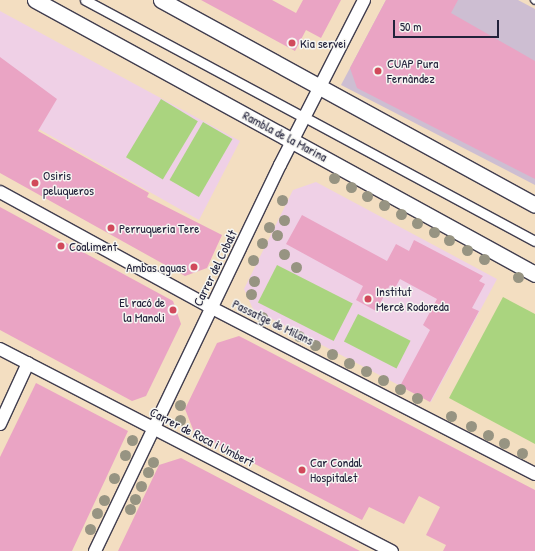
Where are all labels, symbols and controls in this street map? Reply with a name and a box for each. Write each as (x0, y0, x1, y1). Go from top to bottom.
scale bar (395, 12, 501, 38)
text: 50 m (400, 18, 421, 35)
place label: Kia servei (300, 35, 346, 51)
marker: Kia servei (287, 38, 297, 48)
place label: CUAP Pura Fernàndez (387, 56, 438, 87)
marker: CUAP Pura Fernàndez (372, 65, 384, 77)
street label: Rambla de la Marina (240, 107, 330, 165)
place label: Osiris peluqueros (43, 168, 94, 199)
marker: Osiris peluqueros (30, 178, 40, 188)
place label: Perruqueria Tere (119, 220, 199, 236)
marker: Perruqueria Tere (106, 223, 116, 233)
street label: Carrer del Cobalt (190, 227, 240, 309)
place label: Coaliment (69, 238, 117, 254)
marker: Coaliment (56, 241, 66, 251)
place label: Ambas aguas (126, 259, 186, 275)
marker: Ambas aguas (189, 262, 199, 272)
place label: Institut Mercè Rodoreda (376, 284, 449, 315)
marker: Institut Mercè Rodoreda (363, 294, 373, 304)
place label: El racó de la Manoli (119, 295, 165, 326)
street label: Passatge de Milans (230, 296, 316, 348)
marker: El racó de la Manoli (168, 305, 178, 315)
street label: Carrer de Roca i Umbert (147, 404, 257, 470)
place label: Car Condal Hospitalet (310, 455, 362, 486)
marker: Car Condal Hospitalet (297, 465, 307, 475)

